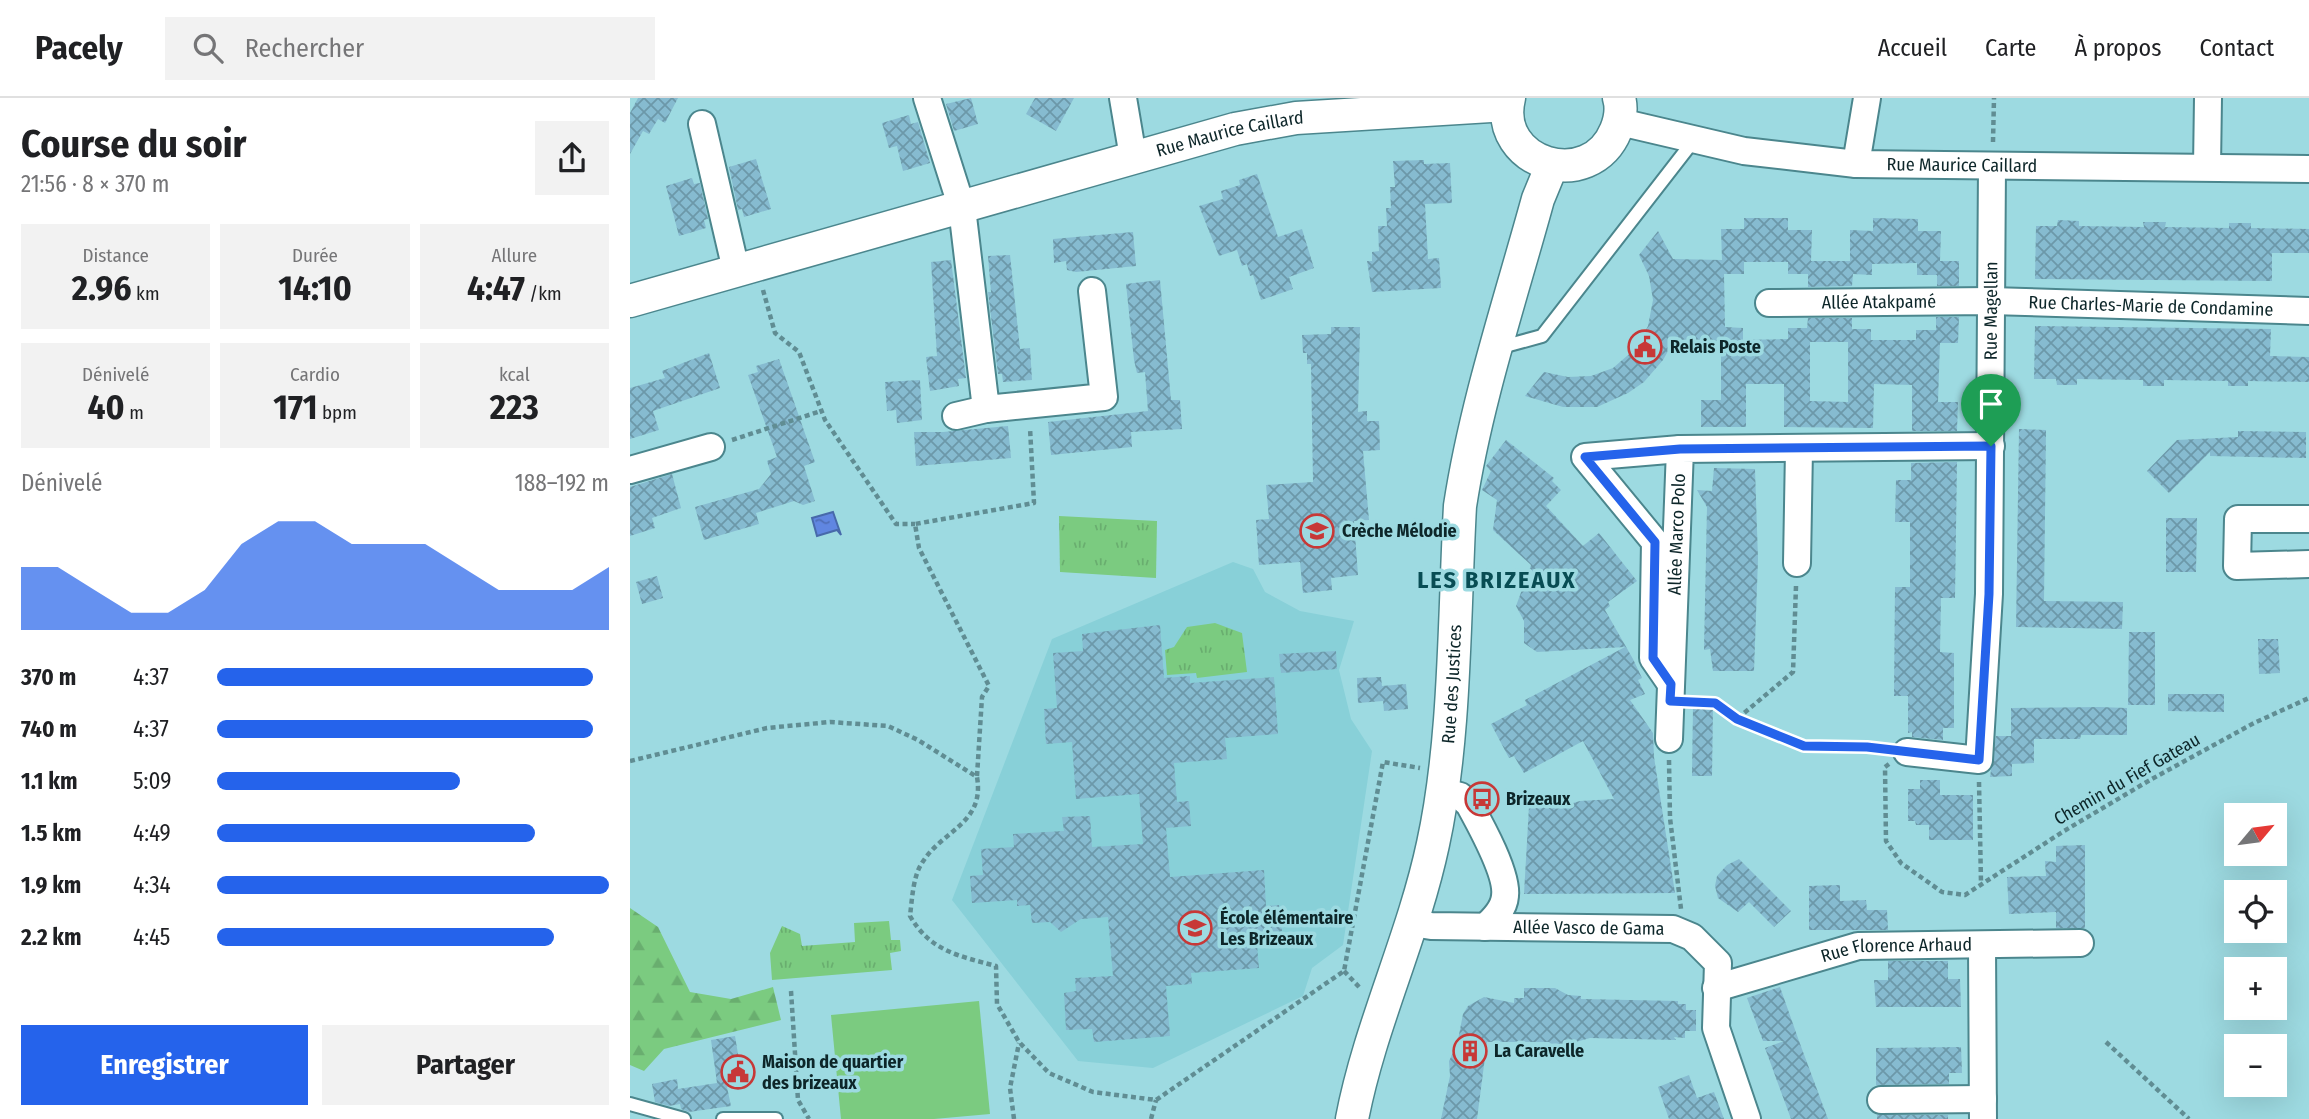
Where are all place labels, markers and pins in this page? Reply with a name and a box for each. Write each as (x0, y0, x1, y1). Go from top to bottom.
public building icon: Relais Poste (1626, 328, 1664, 366)
place label: Relais Poste (1670, 336, 1761, 358)
pin (1961, 374, 2021, 446)
school or university icon: Crèche Mélodie (1298, 512, 1336, 550)
place label: Crèche Mélodie (1342, 520, 1457, 542)
bus stop icon: Brizeaux (1463, 780, 1501, 818)
place label: Brizeaux (1506, 788, 1571, 810)
place label: École élémentaire Les Brizeaux (1220, 906, 1353, 950)
school or university icon: École élémentaire Les Brizeaux (1176, 909, 1214, 947)
building icon: La Caravelle (1451, 1032, 1489, 1070)
place label: La Caravelle (1494, 1040, 1584, 1062)
place label: Maison de quartier des brizeaux (762, 1051, 904, 1094)
public building icon: Maison de quartier des brizeaux (719, 1053, 757, 1091)

